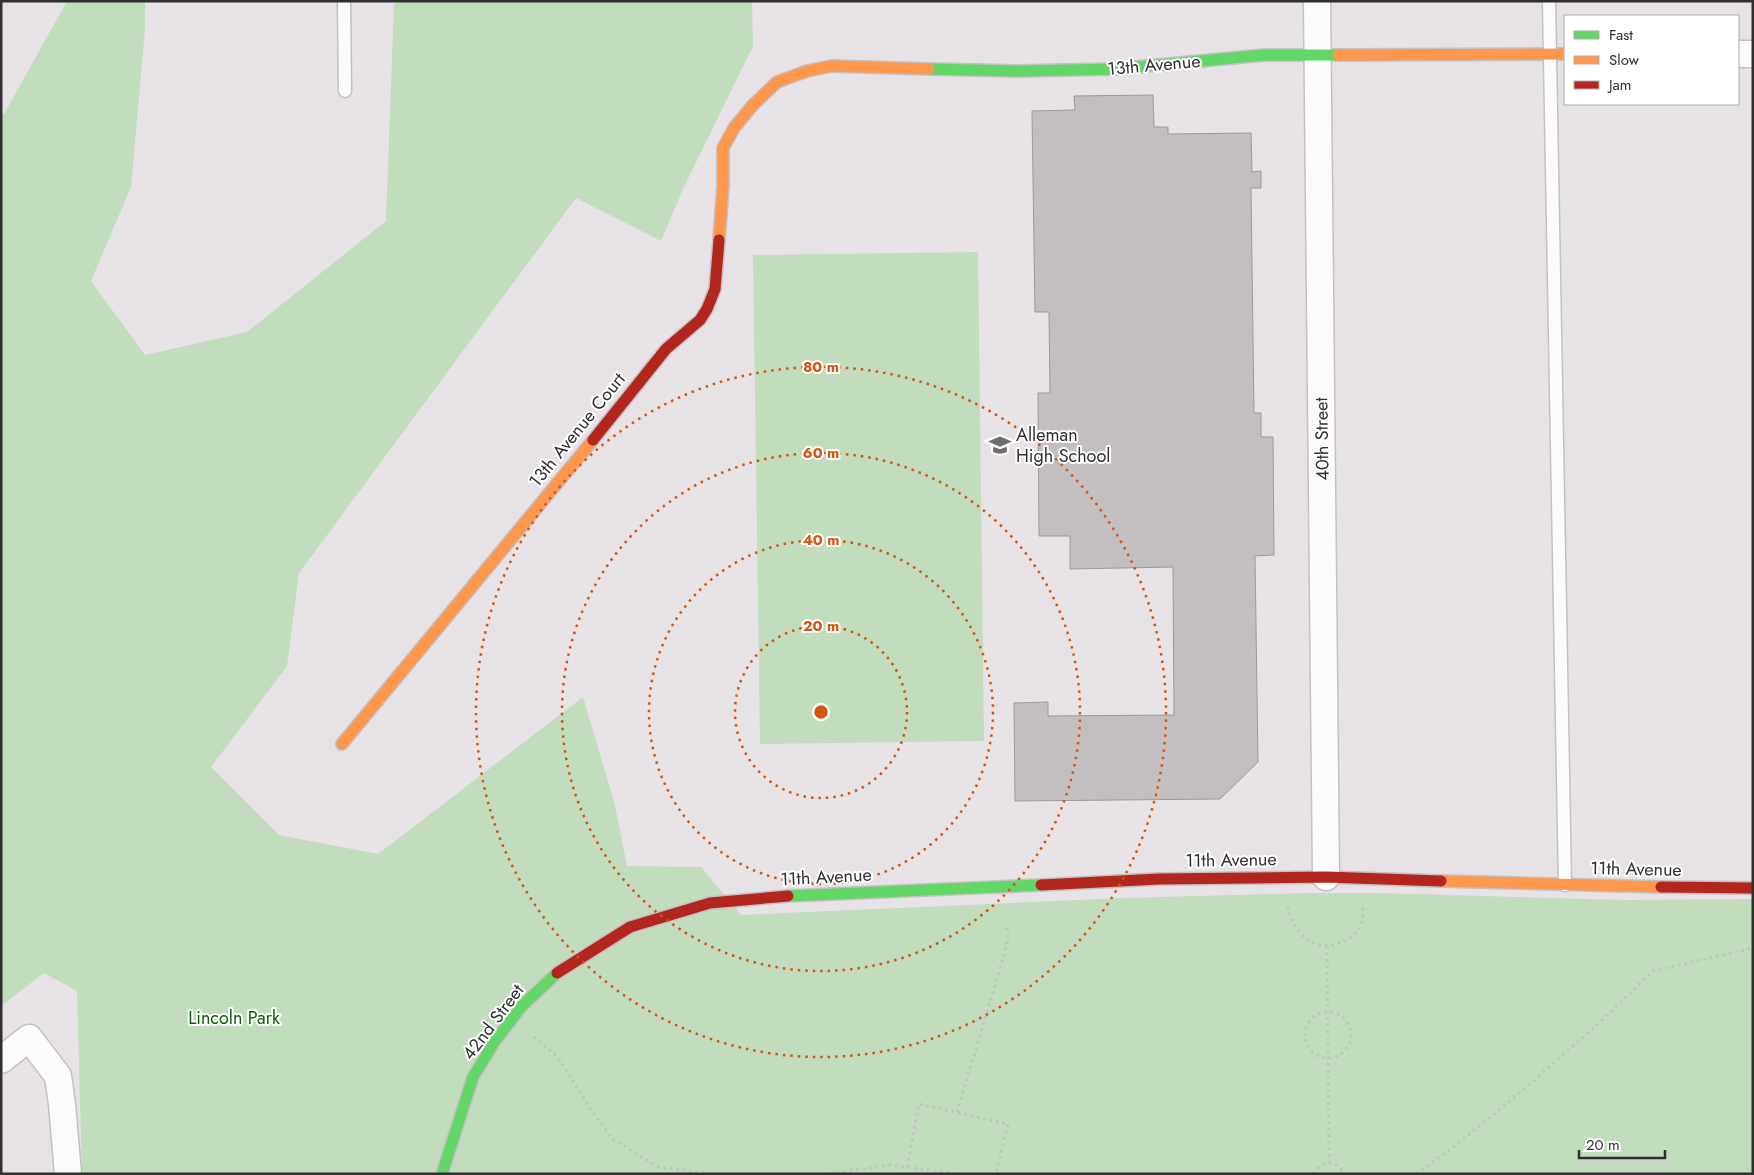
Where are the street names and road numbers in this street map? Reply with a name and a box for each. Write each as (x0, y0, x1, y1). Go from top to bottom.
street label: 13th Avenue (1106, 48, 1202, 82)
street label: 13th Avenue Court (523, 367, 632, 493)
street label: 40th Street (1308, 396, 1336, 481)
street label: 11th Avenue (1185, 846, 1277, 874)
street label: 11th Avenue (1590, 855, 1682, 883)
street label: 11th Avenue (780, 862, 872, 892)
street label: 42nd Street (456, 978, 531, 1065)

